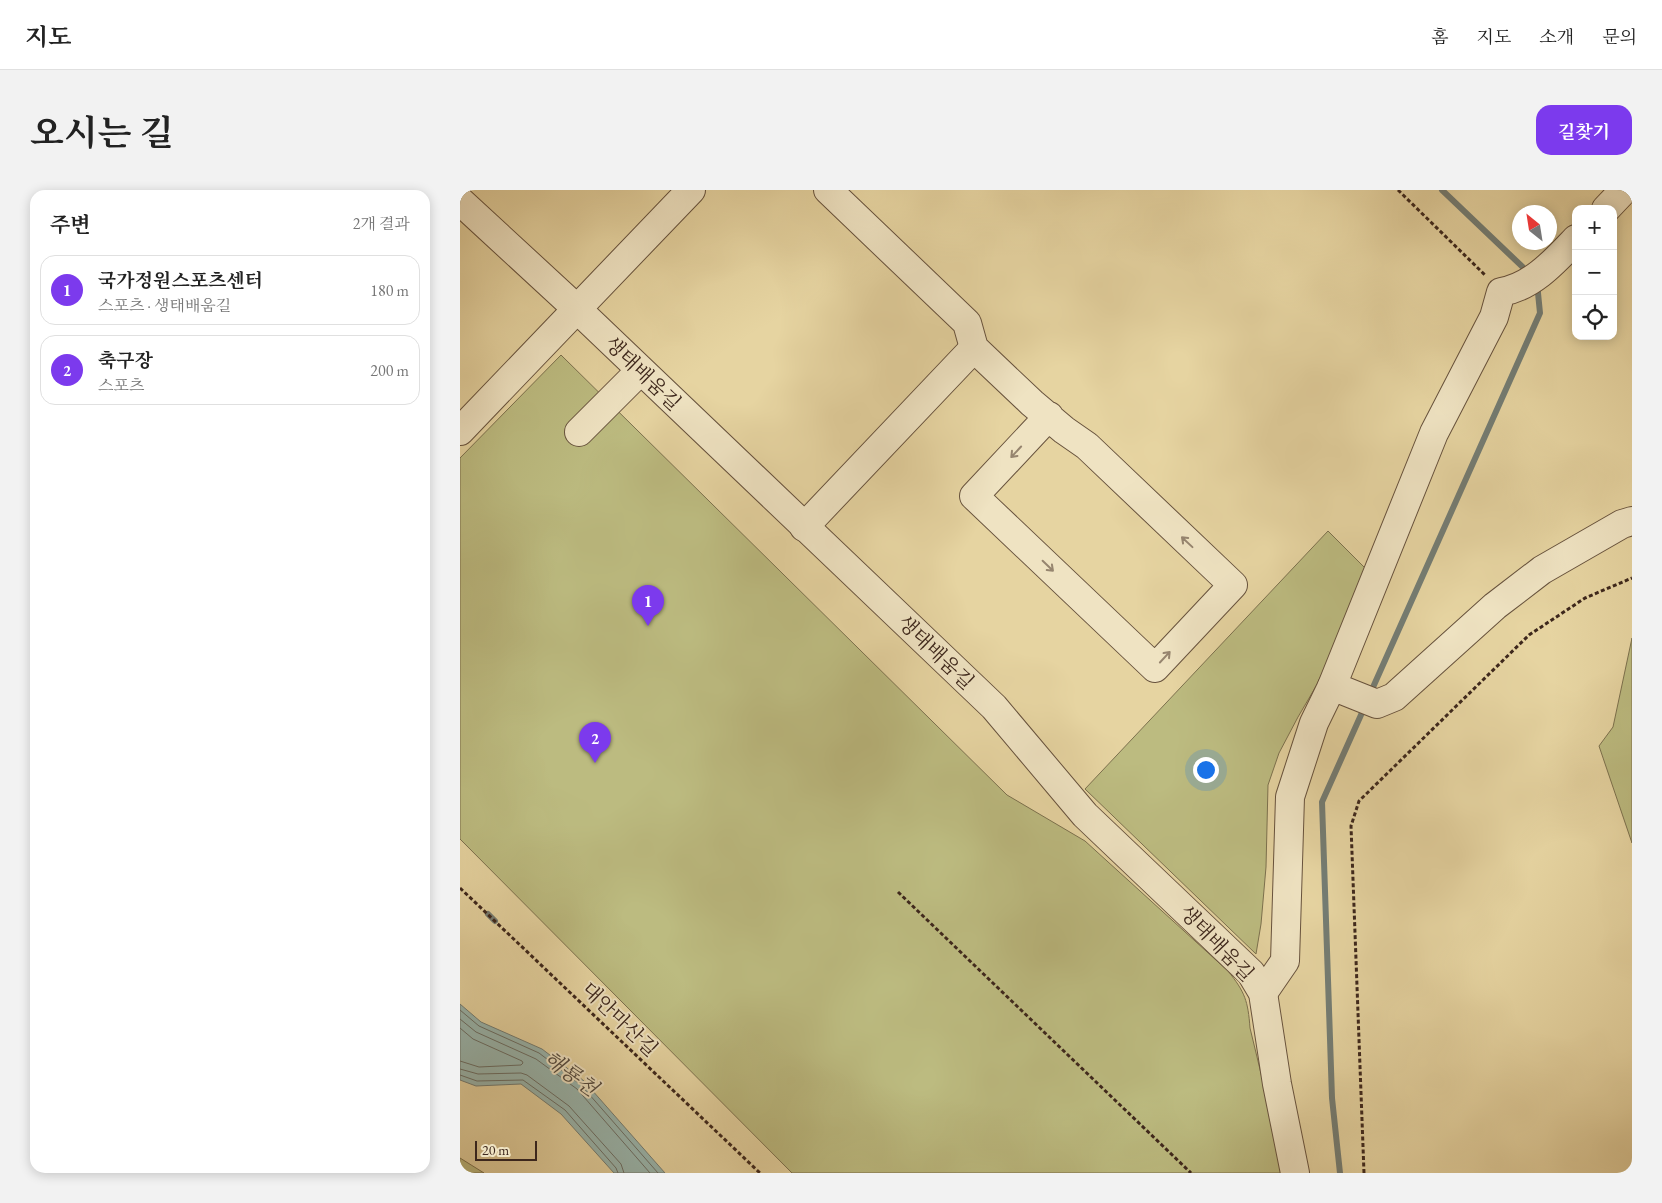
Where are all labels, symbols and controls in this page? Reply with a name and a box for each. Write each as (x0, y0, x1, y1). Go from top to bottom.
text: 지도 (25, 21, 71, 52)
text: 홈 (1431, 25, 1449, 48)
text: 지도 (1477, 25, 1511, 48)
text: 소개 (1539, 25, 1574, 48)
text: 문의 (1602, 25, 1637, 48)
button: 길찾기 (1536, 105, 1632, 155)
text: 오시는 길 (30, 110, 174, 155)
north arrow (1512, 205, 1557, 250)
map controls (1572, 205, 1617, 340)
button: + (1572, 205, 1617, 250)
text: 주변 (50, 211, 91, 238)
text: 2개 결과 (353, 213, 410, 234)
button: − (1572, 250, 1617, 295)
text: 국가정원스포츠센터 (98, 268, 263, 293)
text: 1 (63, 280, 71, 301)
text: 180 m (370, 280, 409, 301)
text: 스포츠 · 생태배움길 (98, 295, 231, 316)
button: locate (1572, 295, 1617, 340)
street label: 생태배움길 (599, 330, 687, 416)
text: 축구장 (98, 348, 153, 373)
text: 2 (63, 360, 71, 381)
text: 200 m (370, 360, 409, 381)
text: 스포츠 (98, 375, 144, 396)
one-way arrow (1010, 445, 1022, 458)
one-way arrow (1181, 536, 1194, 548)
one-way arrow (1041, 560, 1054, 572)
pin: 1 (632, 585, 664, 626)
street label: 생태배움길 (892, 609, 980, 695)
one-way arrow (1159, 651, 1171, 664)
pin: 2 (579, 722, 611, 763)
your location (1193, 757, 1219, 783)
street label: 생태배움길 (1174, 899, 1260, 987)
street label: 대안마산길 (576, 976, 664, 1062)
water label: 해룡천 (538, 1044, 605, 1103)
scale bar (475, 1138, 538, 1161)
text: 20 m (482, 1141, 509, 1159)

